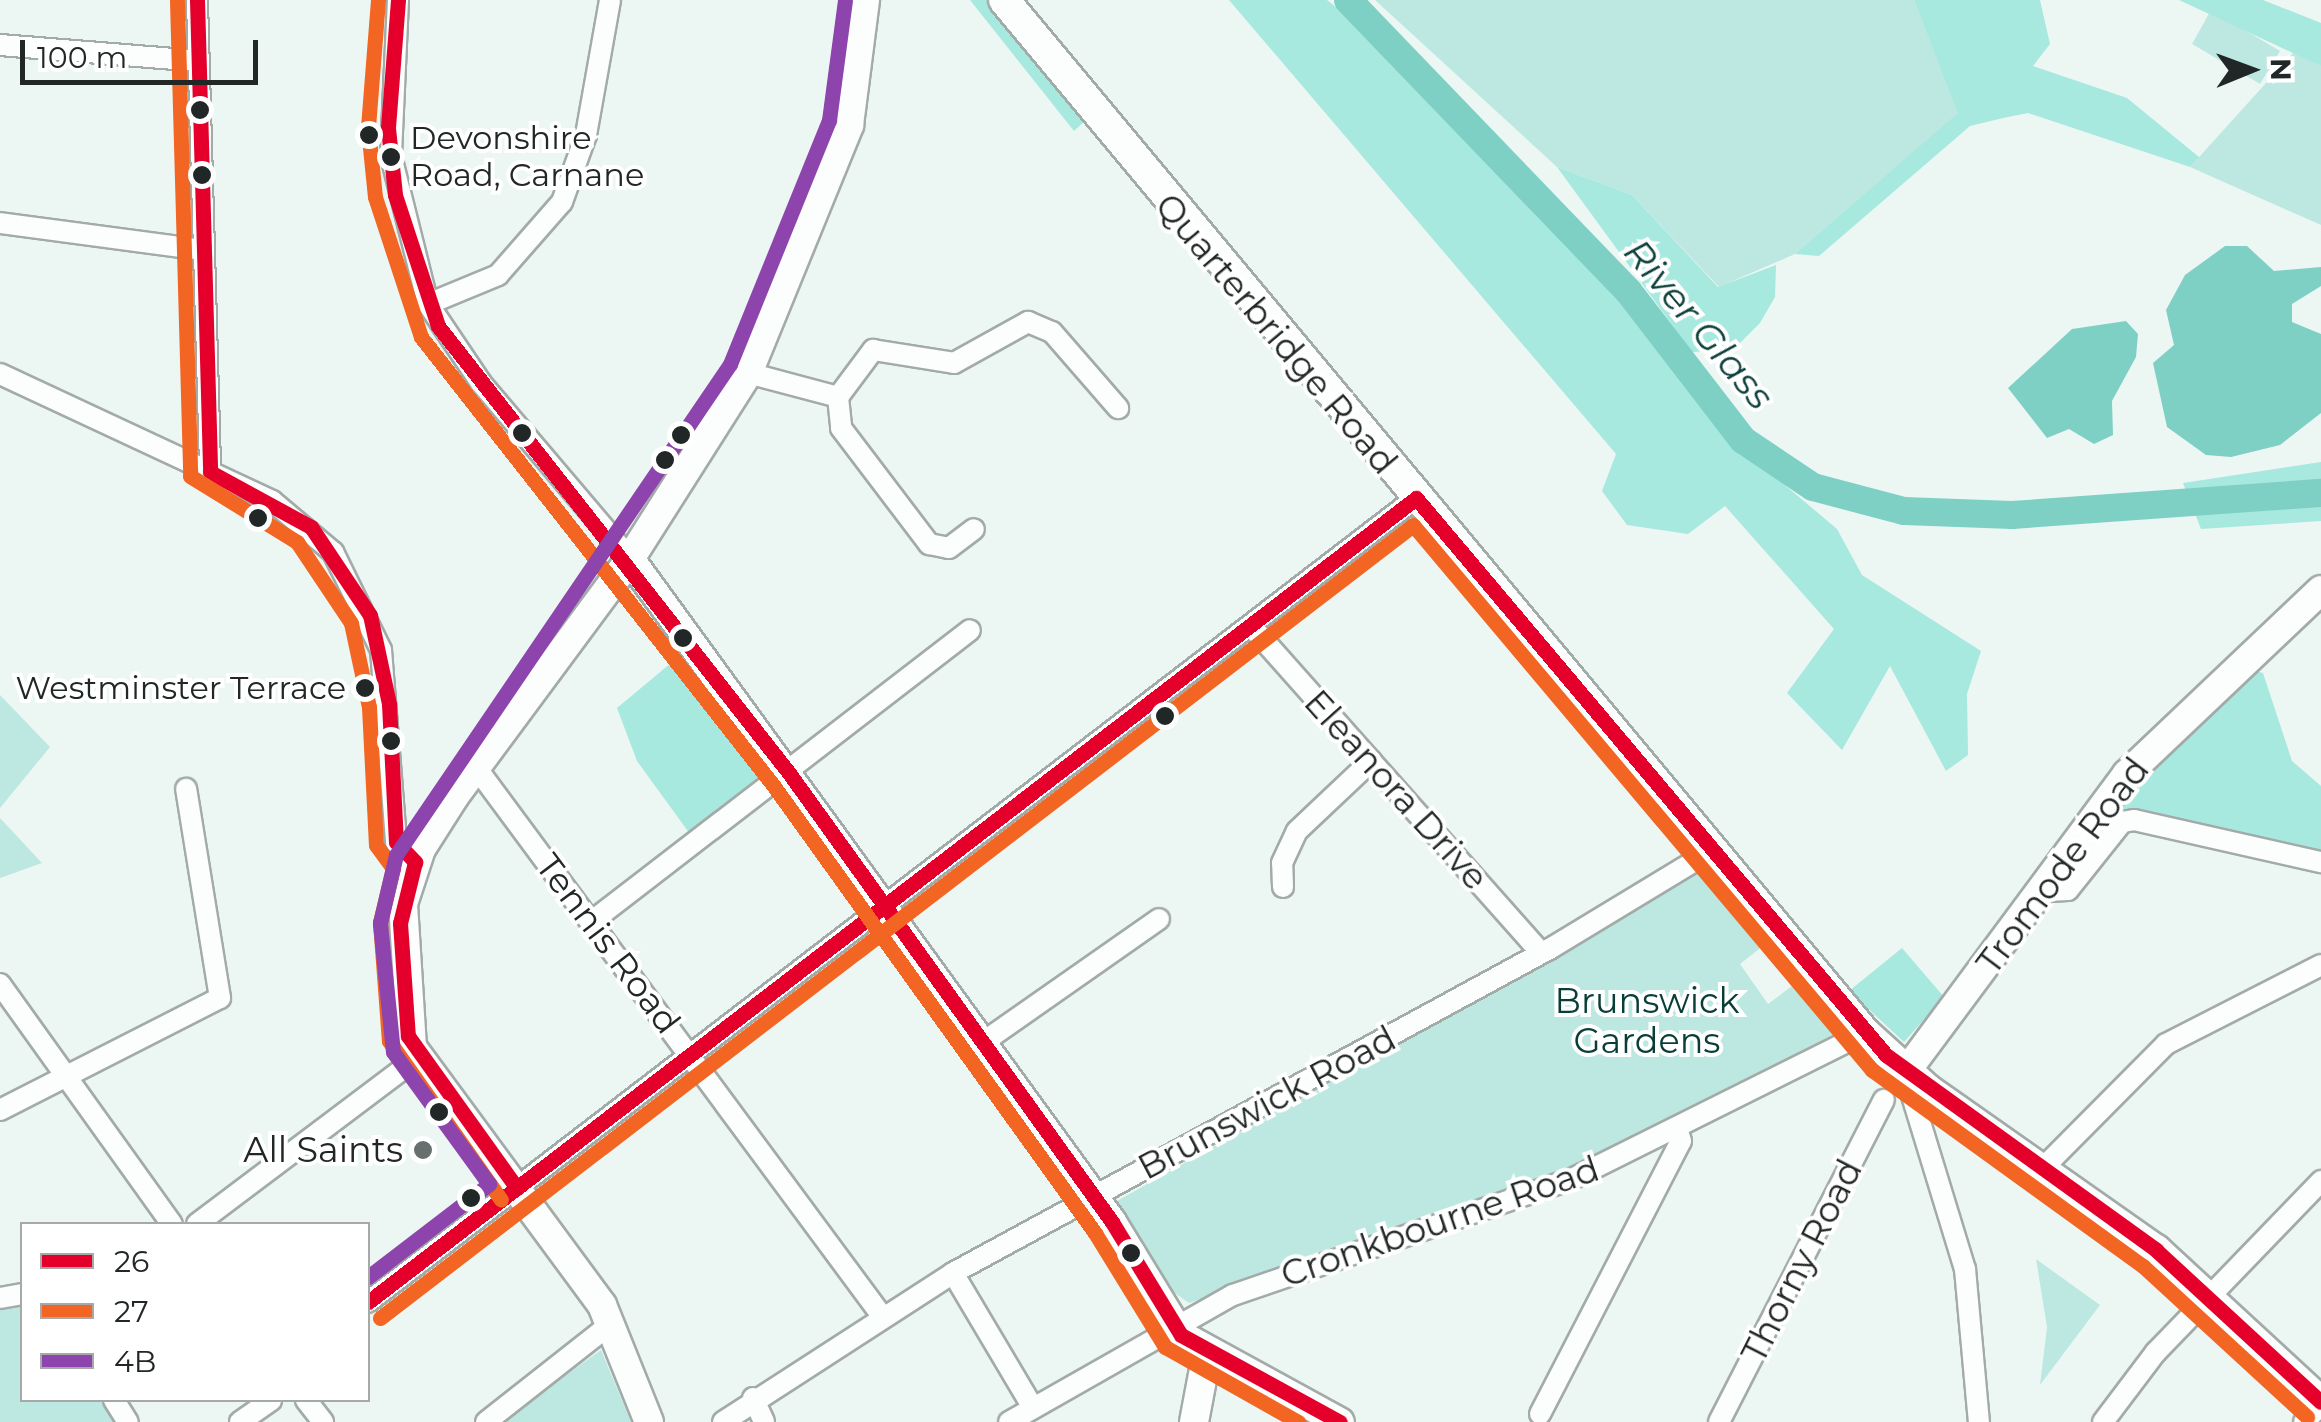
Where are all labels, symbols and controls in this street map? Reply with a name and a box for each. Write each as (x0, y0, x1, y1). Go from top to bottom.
scale bar (25, 20, 262, 82)
north arrow (2201, 20, 2301, 120)
text: 100 m (37, 39, 127, 76)
text: N (2264, 58, 2298, 81)
unlabelled marker (190, 100, 210, 120)
place label: Devonshire Road, Carnane (410, 120, 644, 195)
unlabelled marker (359, 125, 379, 145)
marker: Devonshire Road, Carnane (381, 147, 401, 167)
unlabelled marker (192, 165, 212, 185)
street label: Quarterbridge Road (1146, 185, 1406, 483)
water label: River Glass (1615, 230, 1783, 418)
unlabelled marker (512, 423, 532, 443)
unlabelled marker (671, 425, 691, 445)
unlabelled marker (655, 450, 675, 470)
unlabelled marker (248, 508, 268, 528)
unlabelled marker (673, 628, 693, 648)
place label: Westminster Terrace (16, 669, 346, 707)
marker: Westminster Terrace (355, 678, 375, 698)
street label: Eleanora Drive (1295, 682, 1497, 898)
unlabelled marker (1155, 706, 1175, 726)
unlabelled marker (381, 731, 401, 751)
street label: Tromode Road (1968, 750, 2158, 982)
street label: Tennis Road (527, 846, 689, 1042)
park label: Brunswick Gardens (1555, 980, 1739, 1062)
street label: Brunswick Road (1131, 1017, 1403, 1189)
unlabelled marker (429, 1102, 449, 1122)
place label: All Saints (243, 1129, 403, 1171)
marker: All Saints (412, 1139, 434, 1161)
street label: Cronkbourne Road (1276, 1148, 1604, 1296)
street label: Thorny Road (1733, 1153, 1871, 1369)
unlabelled marker (461, 1188, 481, 1208)
legend (20, 1222, 370, 1402)
text: 26 (114, 1243, 149, 1280)
unlabelled marker (1121, 1243, 1141, 1263)
text: 27 (114, 1293, 149, 1330)
text: 4B (114, 1343, 156, 1380)

